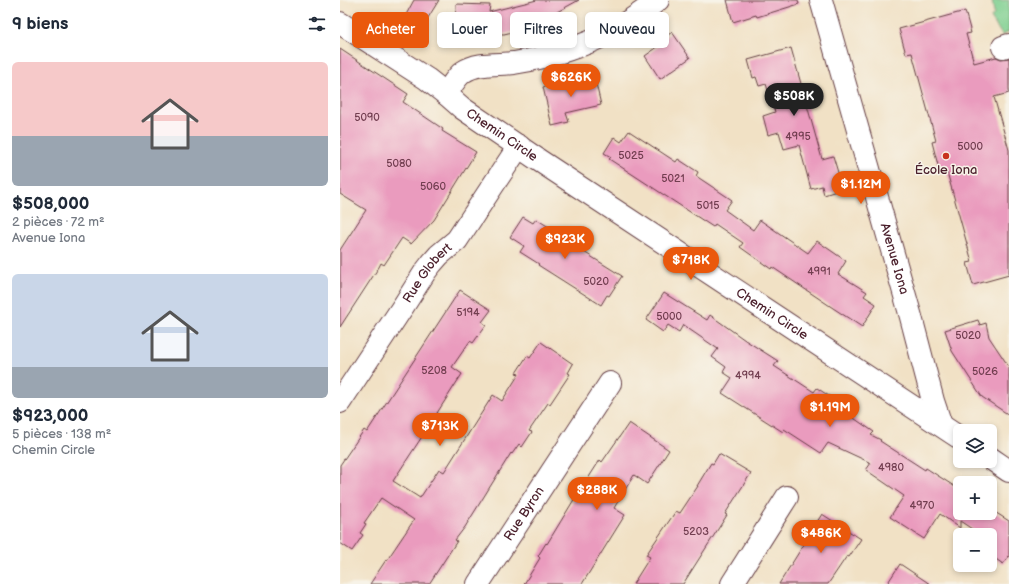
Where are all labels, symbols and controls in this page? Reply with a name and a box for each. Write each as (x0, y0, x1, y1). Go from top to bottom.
chip: Acheter (352, 12, 429, 48)
chip: Louer (437, 12, 502, 48)
chip: Filtres (510, 12, 577, 48)
chip: Nouveau (585, 12, 669, 48)
icon: filters (306, 13, 328, 35)
text: 9 biens (12, 14, 68, 34)
pin: $626K (543, 64, 599, 98)
text: $626K (551, 69, 591, 85)
pin: $508K (766, 83, 822, 117)
icon: home (134, 88, 206, 160)
text: $508K (774, 88, 814, 104)
street label: Chemin Circle (463, 105, 541, 165)
house number: 5090 (354, 111, 380, 124)
house number: 4995 (785, 130, 811, 143)
house number: 5000 (957, 140, 983, 153)
house number: 5025 (618, 149, 644, 162)
marker: École Iona (941, 151, 951, 161)
house number: 5080 (386, 157, 412, 170)
place label: École Iona (915, 162, 977, 178)
pin: $1.12M (828, 171, 894, 205)
house number: 5021 (661, 172, 685, 185)
text: $1.12M (840, 176, 882, 192)
house number: 5060 (420, 180, 447, 193)
text: $508,000 (12, 194, 89, 214)
house number: 5015 (696, 199, 720, 212)
text: 2 pièces · 72 m² (12, 214, 105, 230)
street label: Avenue Iona (877, 221, 912, 296)
pin: $923K (537, 226, 593, 260)
text: Avenue Iona (12, 230, 85, 246)
text: $923K (545, 231, 585, 247)
street label: Rue Globert (399, 240, 455, 306)
pin: $718K (663, 247, 719, 281)
text: $718K (672, 252, 710, 268)
house number: 4991 (807, 265, 831, 278)
house number: 5020 (583, 275, 609, 288)
street label: Chemin Circle (733, 284, 811, 344)
icon: home (134, 300, 206, 372)
house number: 5194 (456, 306, 480, 319)
house number: 5000 (656, 310, 682, 323)
house number: 5020 (955, 329, 981, 342)
house number: 5208 (421, 364, 447, 377)
house number: 5026 (972, 365, 998, 378)
house number: 4994 (735, 369, 761, 382)
pin: $1.19M (797, 394, 863, 428)
text: $1.19M (809, 399, 851, 415)
text: $923,000 (12, 406, 88, 426)
pin: $713K (412, 413, 468, 447)
text: $713K (421, 418, 459, 434)
map controls (953, 424, 997, 572)
button: layers (953, 424, 997, 468)
text: 5 pièces · 138 m² (12, 426, 111, 442)
text: Chemin Circle (12, 442, 95, 458)
house number: 4980 (878, 461, 905, 474)
button: + (953, 476, 997, 520)
pin: $288K (569, 477, 625, 511)
text: $288K (577, 482, 617, 498)
street label: Rue Byron (500, 484, 548, 544)
house number: 4970 (910, 499, 935, 512)
pin: $486K (793, 520, 849, 554)
house number: 5203 (683, 525, 709, 538)
text: $486K (801, 525, 841, 541)
button: − (953, 528, 997, 572)

